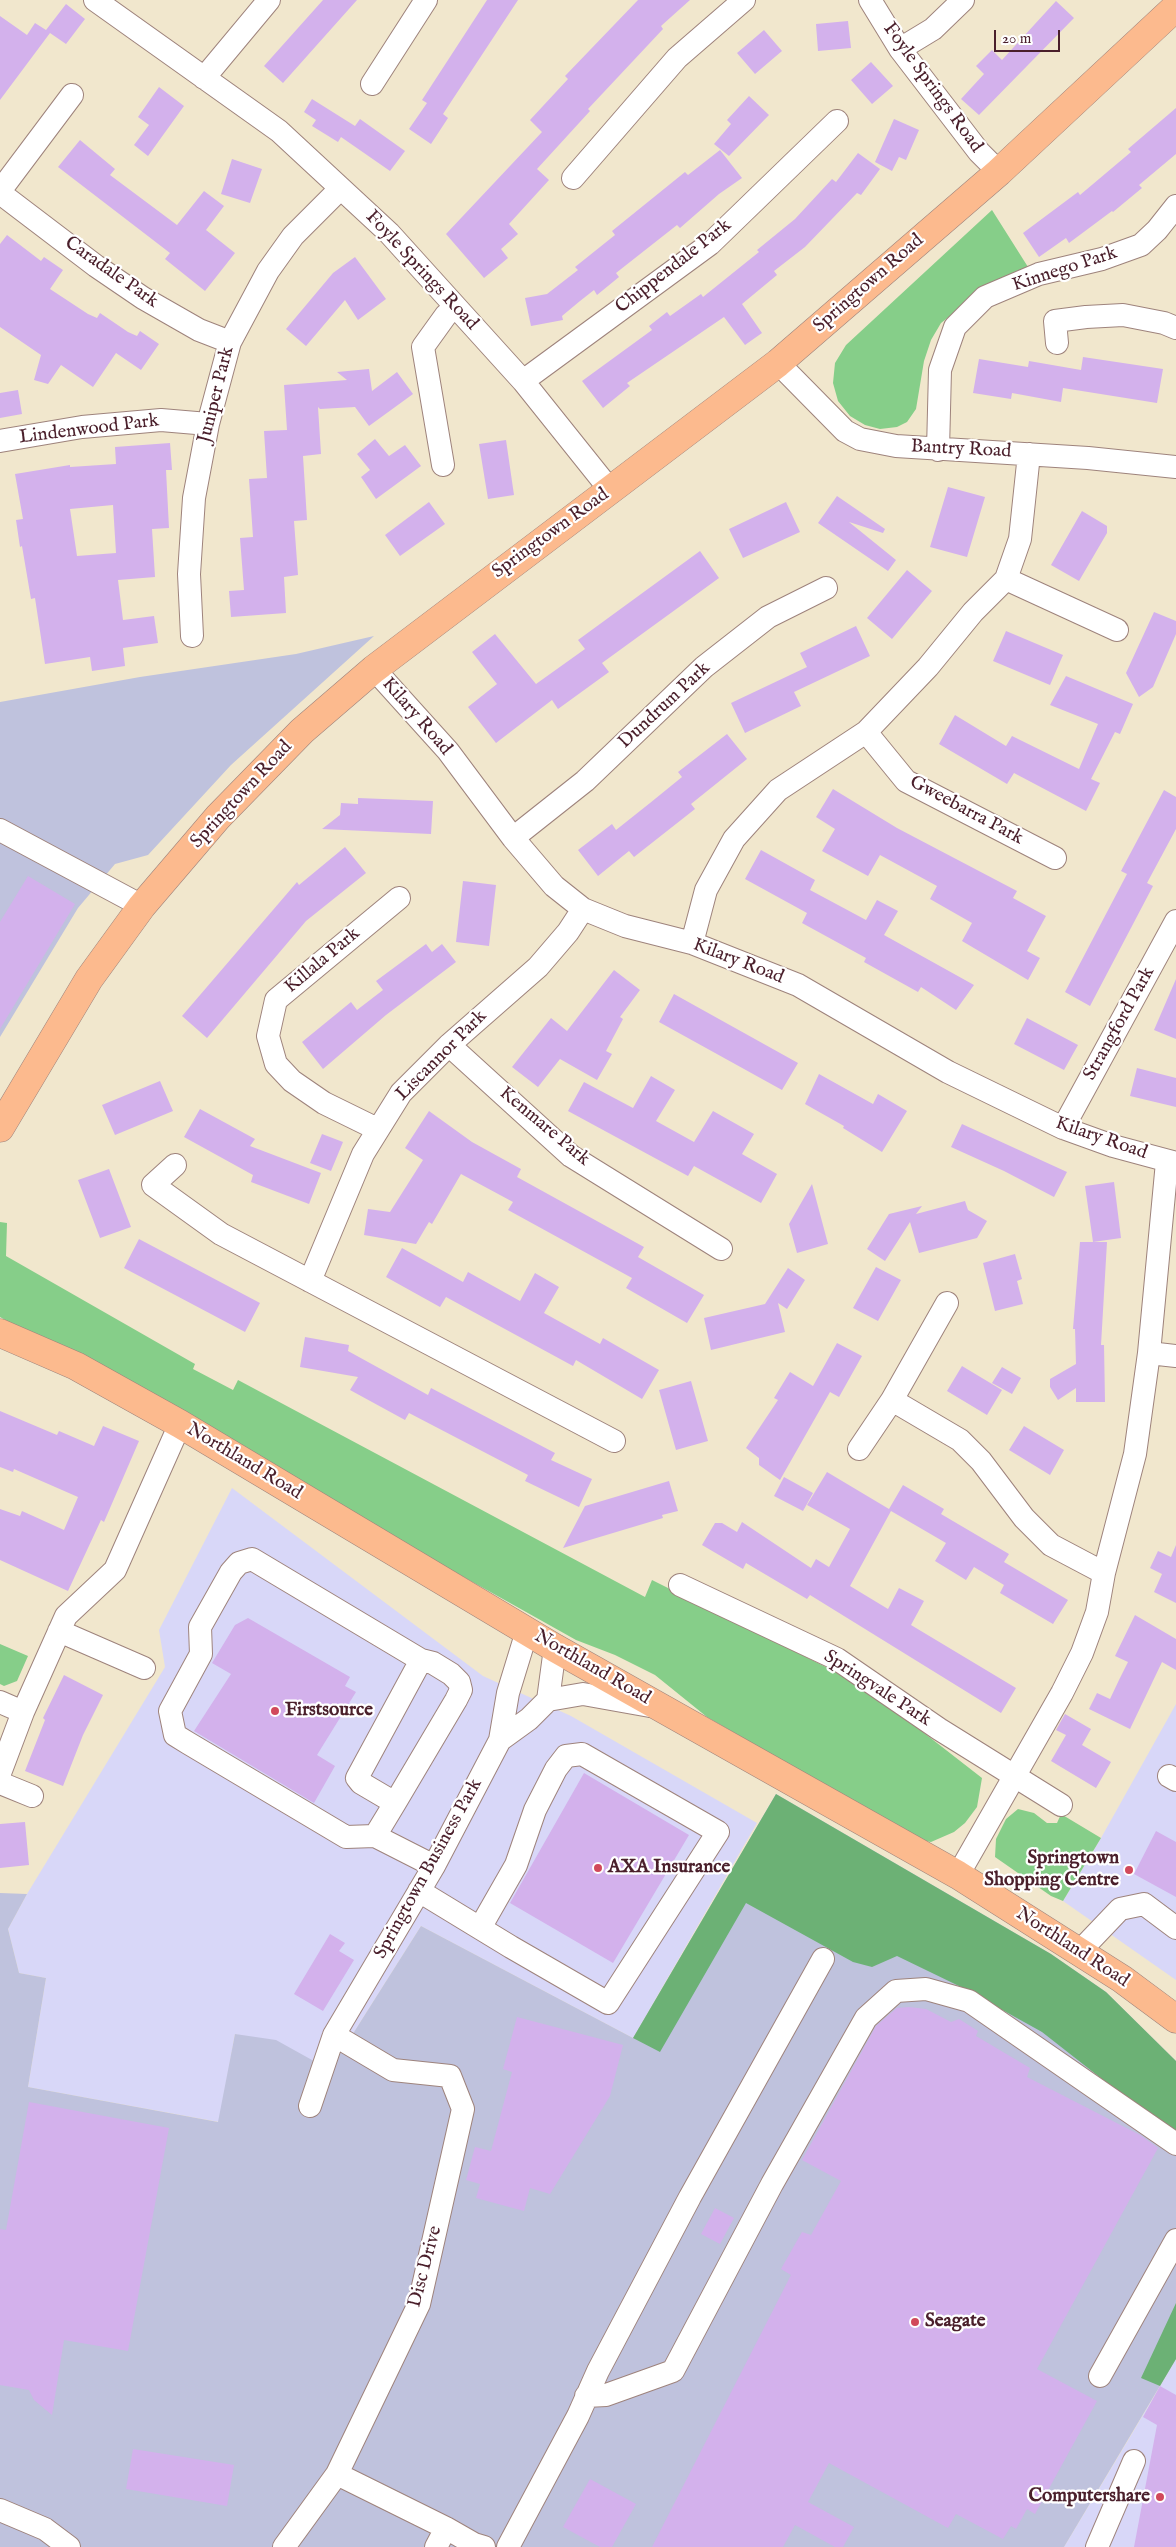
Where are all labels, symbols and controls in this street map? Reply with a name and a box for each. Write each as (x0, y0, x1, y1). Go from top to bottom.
street label: Foyle Springs Road (877, 18, 987, 158)
scale bar (996, 20, 1062, 52)
text: 20 m (1002, 29, 1031, 48)
street label: Foyle Springs Road (360, 206, 482, 336)
street label: Chippendale Park (612, 215, 736, 319)
street label: Springtown Road (809, 230, 929, 338)
street label: Caradale Park (60, 232, 162, 314)
street label: Kinnego Park (1010, 242, 1120, 298)
street label: Juniper Park (194, 344, 240, 446)
street label: Lindenwood Park (18, 410, 160, 450)
street label: Bantry Road (910, 436, 1012, 464)
street label: Springtown Road (488, 484, 614, 584)
street label: Dundrum Park (614, 658, 716, 754)
street label: Kilary Road (376, 673, 456, 761)
street label: Springtown Road (186, 737, 298, 853)
street label: Gweebarra Park (905, 771, 1027, 851)
street label: Killala Park (281, 923, 365, 999)
street label: Kilary Road (689, 934, 787, 990)
street label: Strangford Park (1079, 963, 1161, 1085)
street label: Liscannor Park (392, 1006, 492, 1106)
street label: Kenmare Park (494, 1082, 594, 1172)
street label: Kilary Road (1052, 1113, 1150, 1165)
street label: Northland Road (182, 1419, 306, 1505)
street label: Northland Road (530, 1626, 654, 1710)
street label: Springvale Park (819, 1646, 935, 1732)
place label: Firstsource (285, 1700, 373, 1722)
marker: Firstsource (269, 1705, 281, 1717)
street label: Springtown Business Park (370, 1775, 488, 1963)
place label: Springtown Shopping Centre (984, 1848, 1119, 1892)
place label: AXA Insurance (608, 1857, 730, 1879)
marker: AXA Insurance (592, 1862, 604, 1874)
marker: Springtown Shopping Centre (1123, 1864, 1135, 1876)
street label: Northland Road (1011, 1903, 1133, 1993)
street label: Disc Drive (404, 2224, 448, 2310)
place label: Seagate (925, 2311, 985, 2333)
marker: Seagate (909, 2316, 921, 2328)
place label: Computershare (1029, 2486, 1150, 2508)
marker: Computershare (1154, 2491, 1166, 2503)

